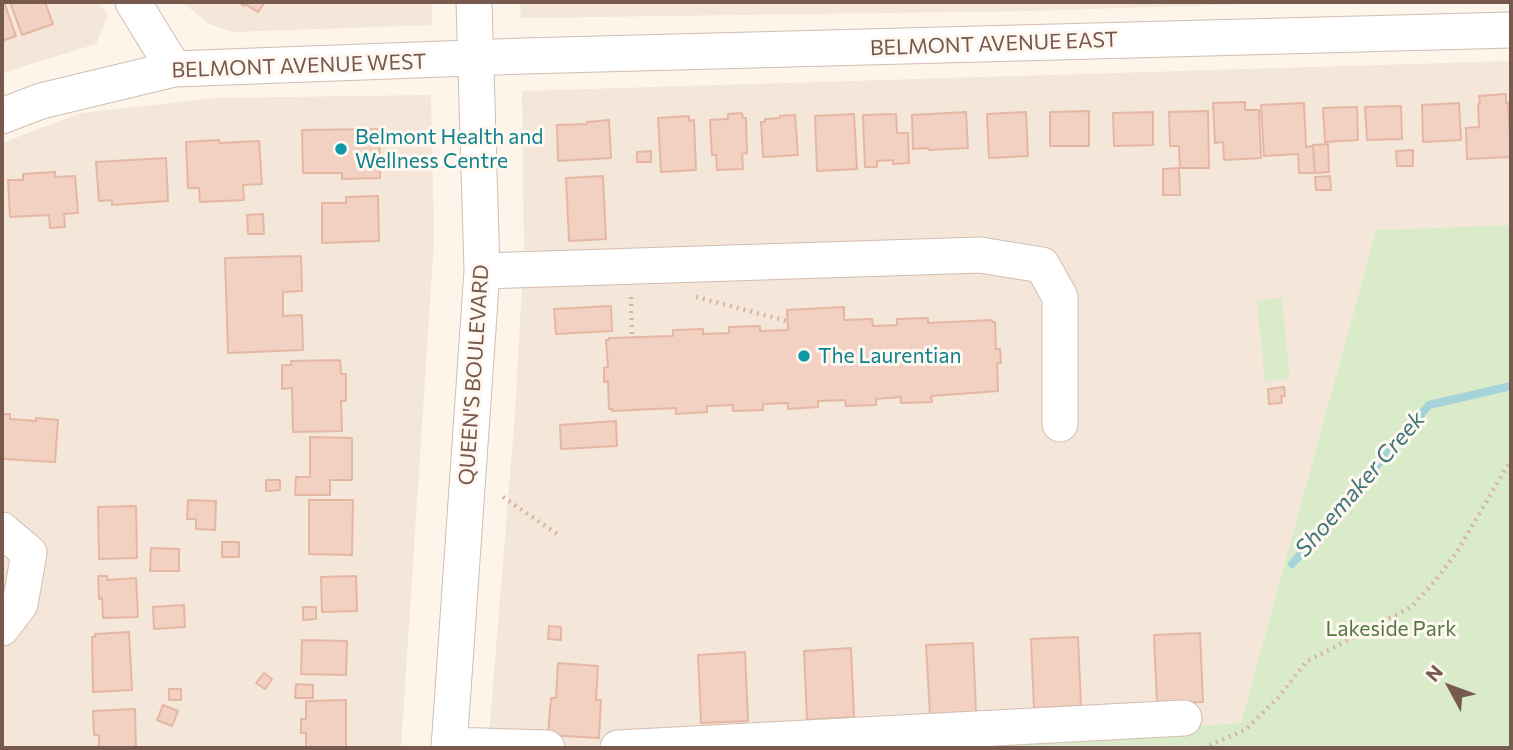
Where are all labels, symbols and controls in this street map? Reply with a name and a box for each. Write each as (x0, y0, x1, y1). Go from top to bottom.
street label: BELMONT AVENUE EAST (870, 27, 1118, 61)
street label: BELMONT AVENUE WEST (171, 49, 427, 83)
place label: Belmont Health and Wellness Centre (355, 124, 543, 174)
marker: Belmont Health and Wellness Centre (333, 141, 349, 157)
street label: QUEEN'S BOULEVARD (454, 264, 494, 486)
place label: The Laurentian (818, 343, 961, 369)
marker: The Laurentian (796, 348, 812, 364)
water label: Shoemaker Creek (1289, 406, 1431, 562)
park label: Lakeside Park (1325, 616, 1457, 642)
north arrow (1415, 652, 1485, 722)
text: N (1420, 660, 1447, 686)

